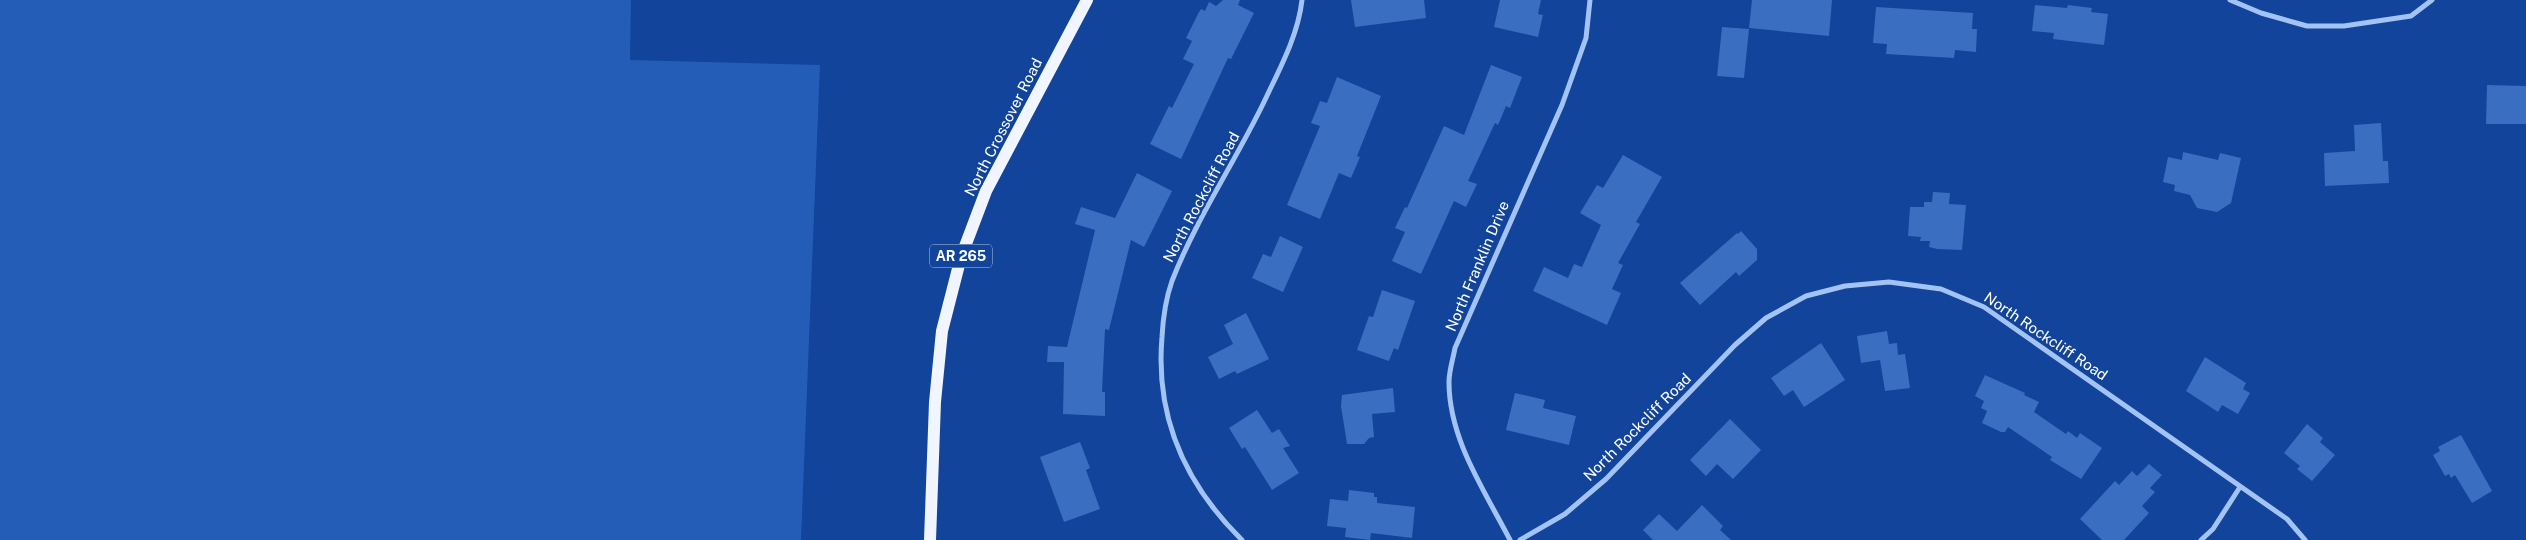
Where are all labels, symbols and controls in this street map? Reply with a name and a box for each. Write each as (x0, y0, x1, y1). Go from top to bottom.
street label: North Crossover Road (961, 55, 1045, 199)
street label: North Rockcliff Road (1159, 129, 1243, 265)
street label: North Franklin Drive (1442, 198, 1512, 334)
road number: AR 265 (930, 245, 992, 268)
street label: North Rockcliff Road (1981, 288, 2111, 384)
street label: North Rockcliff Road (1580, 370, 1694, 484)

